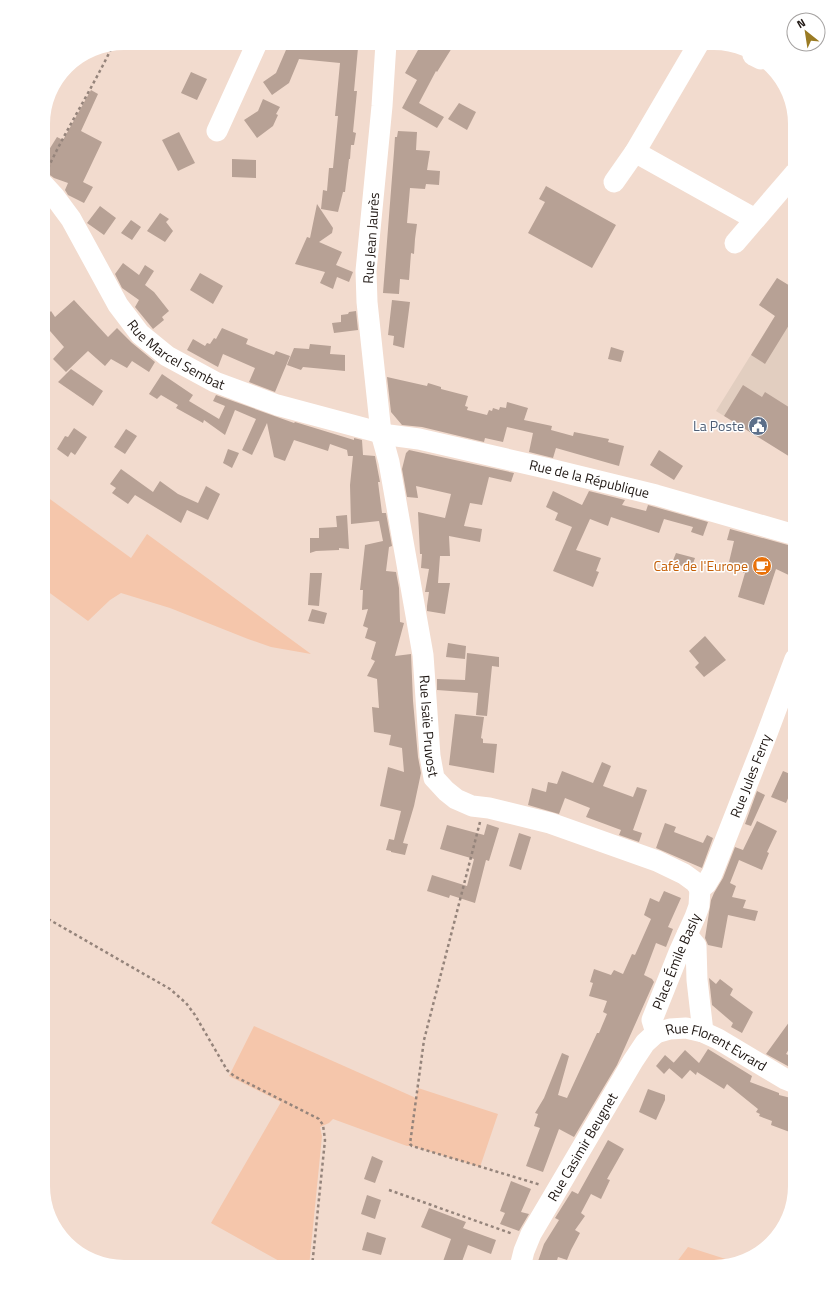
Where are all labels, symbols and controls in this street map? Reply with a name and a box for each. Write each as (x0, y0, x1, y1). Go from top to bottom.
north arrow (786, 12, 826, 52)
text: N (794, 15, 808, 32)
street label: Rue Jean Jaurès (357, 192, 384, 284)
street label: Rue Marcel Sembat (123, 315, 228, 395)
place label: La Poste (693, 415, 744, 436)
public building icon: La Poste (747, 415, 769, 437)
street label: Rue de la République (527, 454, 652, 503)
place label: Café de l'Europe (653, 555, 748, 576)
cafe icon: Café de l'Europe (751, 555, 773, 577)
street label: Rue Isaïe Pruvost (414, 674, 445, 779)
street label: Rue Jules Ferry (724, 731, 776, 821)
street label: Place Émile Basly (646, 909, 706, 1013)
street label: Rue Florent Evrard (663, 1017, 771, 1076)
street label: Rue Casimir Beugnet (542, 1088, 622, 1205)

